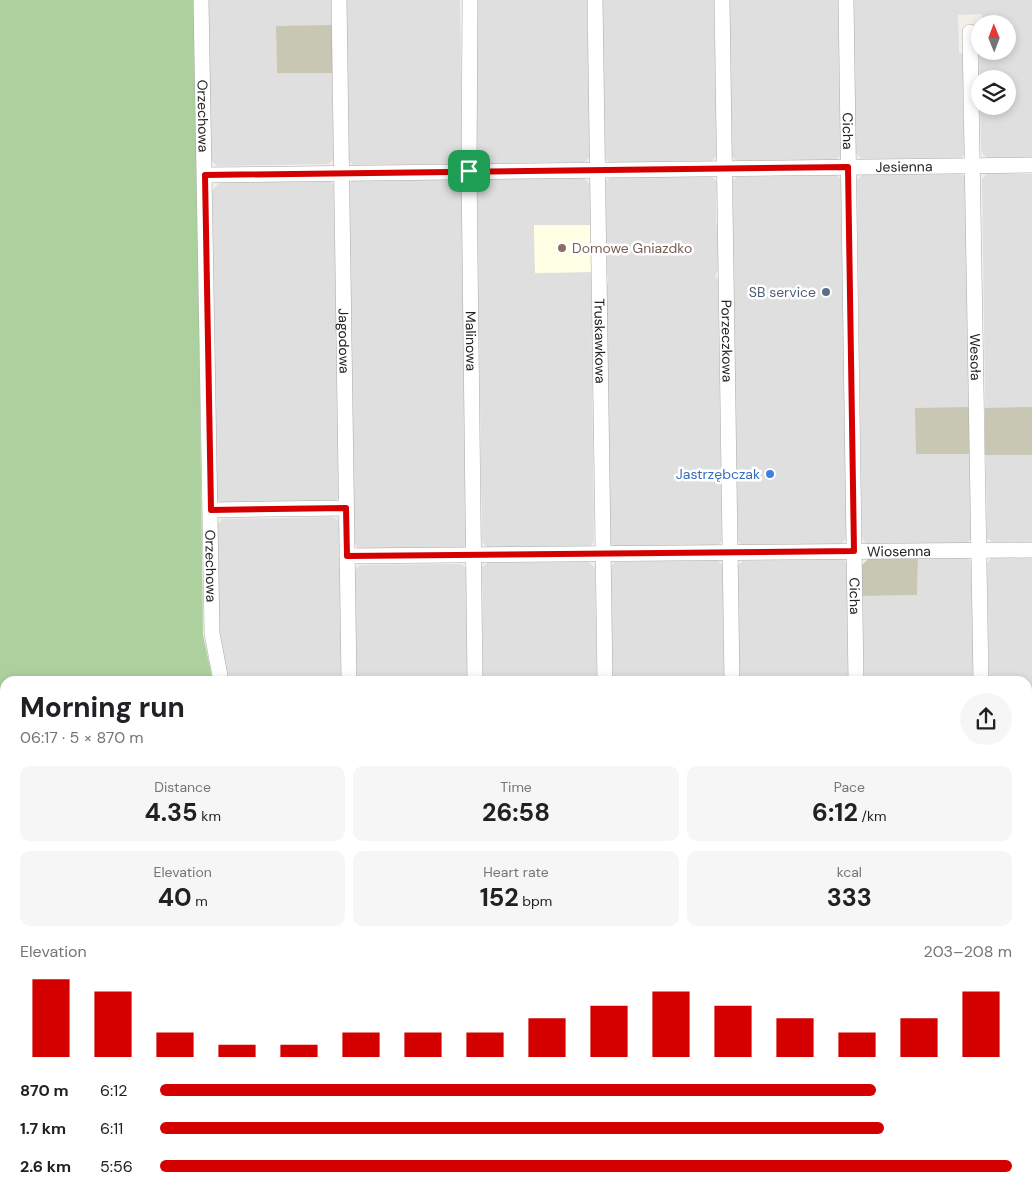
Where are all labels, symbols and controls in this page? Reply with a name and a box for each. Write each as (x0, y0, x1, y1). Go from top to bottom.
north arrow (971, 15, 1016, 60)
map controls (971, 15, 1016, 115)
button: layers (971, 70, 1016, 115)
street label: Orzechowa (193, 80, 213, 152)
street label: Cicha (839, 112, 857, 150)
pin (448, 150, 490, 192)
icon: arrive (455, 157, 483, 185)
street label: Jesienna (875, 157, 933, 176)
place label: Domowe Gniazdko (572, 239, 692, 257)
marker: Domowe Gniazdko (556, 242, 568, 254)
place label: SB service (749, 283, 816, 301)
marker: SB service (820, 286, 832, 298)
street label: Truskawkowa (590, 298, 610, 384)
street label: Porzeczkowa (717, 299, 737, 382)
street label: Jagodowa (335, 308, 353, 374)
street label: Malinowa (462, 311, 480, 371)
street label: Wesoła (966, 333, 985, 381)
place label: Jastrzębczak (676, 465, 760, 483)
marker: Jastrzębczak (764, 468, 776, 480)
street label: Orzechowa (201, 529, 220, 602)
street label: Wiosenna (867, 542, 931, 560)
street label: Cicha (845, 577, 864, 615)
text: Morning run (20, 689, 185, 726)
button: share (960, 693, 1012, 745)
text: 06:17 · 5 × 870 m (20, 727, 144, 748)
text: Distance (154, 778, 211, 796)
text: Time (500, 778, 532, 796)
text: Pace (834, 778, 865, 796)
text: 4.35 (144, 796, 198, 829)
text: 26:58 (482, 796, 550, 829)
text: 6:12 (812, 796, 858, 829)
text: km (198, 807, 221, 825)
text: /km (858, 807, 887, 825)
text: Elevation (153, 863, 212, 881)
text: Heart rate (483, 863, 549, 881)
text: kcal (837, 863, 862, 881)
text: 40 (158, 881, 191, 914)
text: 152 (480, 881, 519, 914)
text: 333 (827, 881, 872, 914)
text: m (191, 892, 208, 910)
text: bpm (519, 892, 552, 910)
text: Elevation (20, 941, 87, 962)
text: 203–208 m (924, 941, 1012, 962)
text: 870 m (20, 1080, 69, 1101)
text: 6:12 (100, 1080, 128, 1101)
text: 1.7 km (20, 1118, 66, 1139)
text: 6:11 (100, 1118, 123, 1139)
text: 2.6 km (20, 1156, 71, 1177)
text: 5:56 (100, 1156, 133, 1177)

